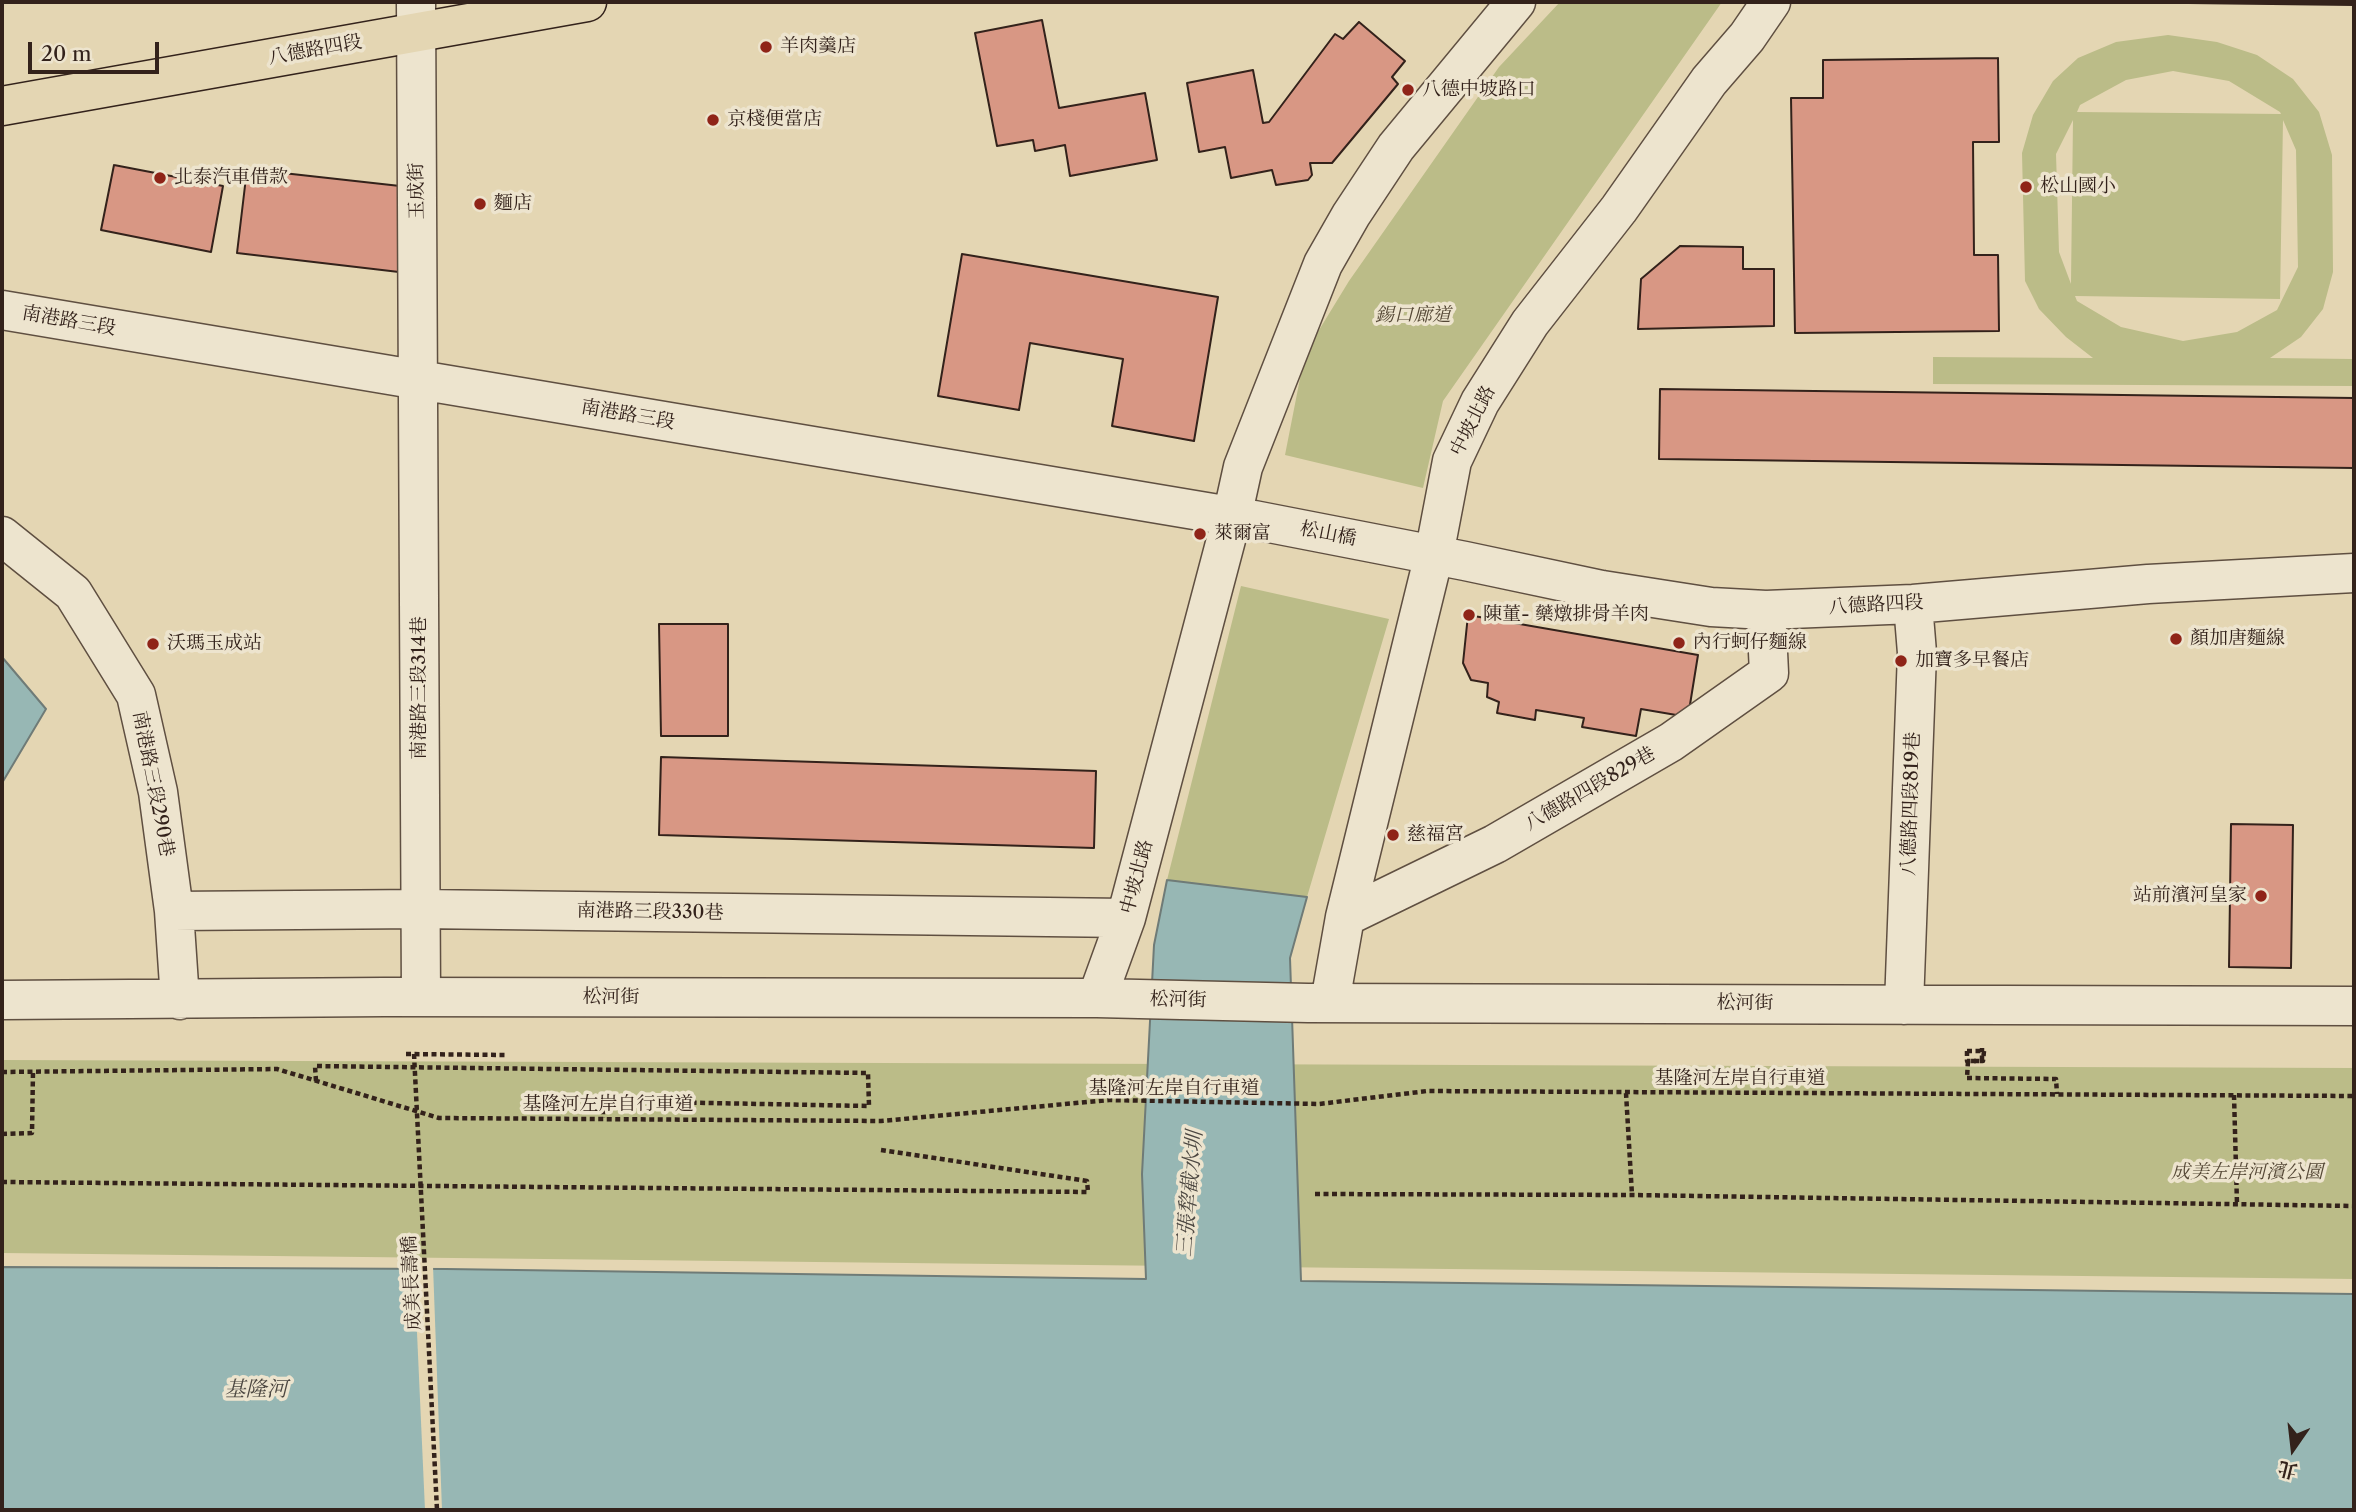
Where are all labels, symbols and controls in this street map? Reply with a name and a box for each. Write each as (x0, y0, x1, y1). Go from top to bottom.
scale bar (32, 28, 163, 72)
street label: 八德路四段 (266, 31, 364, 69)
place label: 羊肉羹店 (780, 36, 856, 58)
marker: 羊肉羹店 (758, 39, 774, 55)
text: 20 m (41, 41, 92, 66)
place label: 八德中坡路口 (1422, 79, 1536, 101)
marker: 八德中坡路口 (1400, 82, 1416, 98)
place label: 京棧便當店 (727, 109, 822, 131)
marker: 京棧便當店 (705, 112, 721, 128)
street label: 玉成街 (405, 162, 429, 220)
place label: 北泰汽車借款 (174, 167, 288, 189)
marker: 北泰汽車借款 (152, 170, 168, 186)
place label: 松山國小 (2040, 176, 2116, 198)
marker: 松山國小 (2018, 179, 2034, 195)
place label: 麵店 (494, 193, 532, 215)
marker: 麵店 (472, 196, 488, 212)
street label: 南港路三段 (20, 302, 118, 340)
park label: 錫口廊道 (1375, 305, 1451, 327)
street label: 中坡北路 (1446, 382, 1500, 460)
street label: 南港路三段 (579, 396, 677, 434)
street label: 松山橋 (1298, 517, 1358, 551)
place label: 萊爾富 (1214, 523, 1271, 545)
marker: 萊爾富 (1192, 526, 1208, 542)
street label: 八德路四段 (1828, 591, 1924, 619)
place label: 陳董- 藥燉排骨羊肉 (1483, 604, 1649, 626)
marker: 陳董- 藥燉排骨羊肉 (1461, 607, 1477, 623)
street label: 南港路三段314巷 (409, 616, 431, 760)
place label: 顏加唐麵線 (2190, 628, 2285, 650)
marker: 顏加唐麵線 (2168, 631, 2184, 647)
place label: 內行蚵仔麵線 (1693, 632, 1807, 654)
place label: 沃瑪玉成站 (167, 633, 262, 655)
marker: 內行蚵仔麵線 (1671, 635, 1687, 651)
marker: 沃瑪玉成站 (145, 636, 161, 652)
place label: 加寶多早餐店 (1915, 650, 2029, 672)
marker: 加寶多早餐店 (1893, 653, 1909, 669)
street label: 南港路三段290巷 (128, 709, 178, 859)
street label: 八德路四段819巷 (1897, 731, 1925, 877)
street label: 八德路四段829巷 (1521, 742, 1659, 836)
place label: 慈福宮 (1407, 824, 1464, 846)
marker: 慈福宮 (1385, 827, 1401, 843)
street label: 中坡北路 (1116, 837, 1158, 917)
place label: 站前濱河皇家 (2133, 885, 2247, 907)
marker: 站前濱河皇家 (2253, 888, 2269, 904)
street label: 南港路三段330巷 (576, 899, 724, 925)
street label: 松河街 (583, 987, 639, 1009)
street label: 松河街 (1149, 988, 1207, 1012)
street label: 松河街 (1717, 993, 1773, 1015)
street label: 基隆河左岸自行車道 (1655, 1068, 1825, 1090)
street label: 基隆河左岸自行車道 (1089, 1078, 1259, 1100)
street label: 基隆河左岸自行車道 (523, 1094, 693, 1116)
water label: 三張犂截水圳 (1172, 1130, 1208, 1258)
park label: 成美左岸河濱公園 (2171, 1162, 2323, 1184)
street label: 成美長壽橋 (398, 1235, 426, 1331)
water label: 基隆河 (225, 1377, 287, 1403)
north arrow (2258, 1414, 2328, 1484)
text: 北 (2276, 1456, 2300, 1483)

